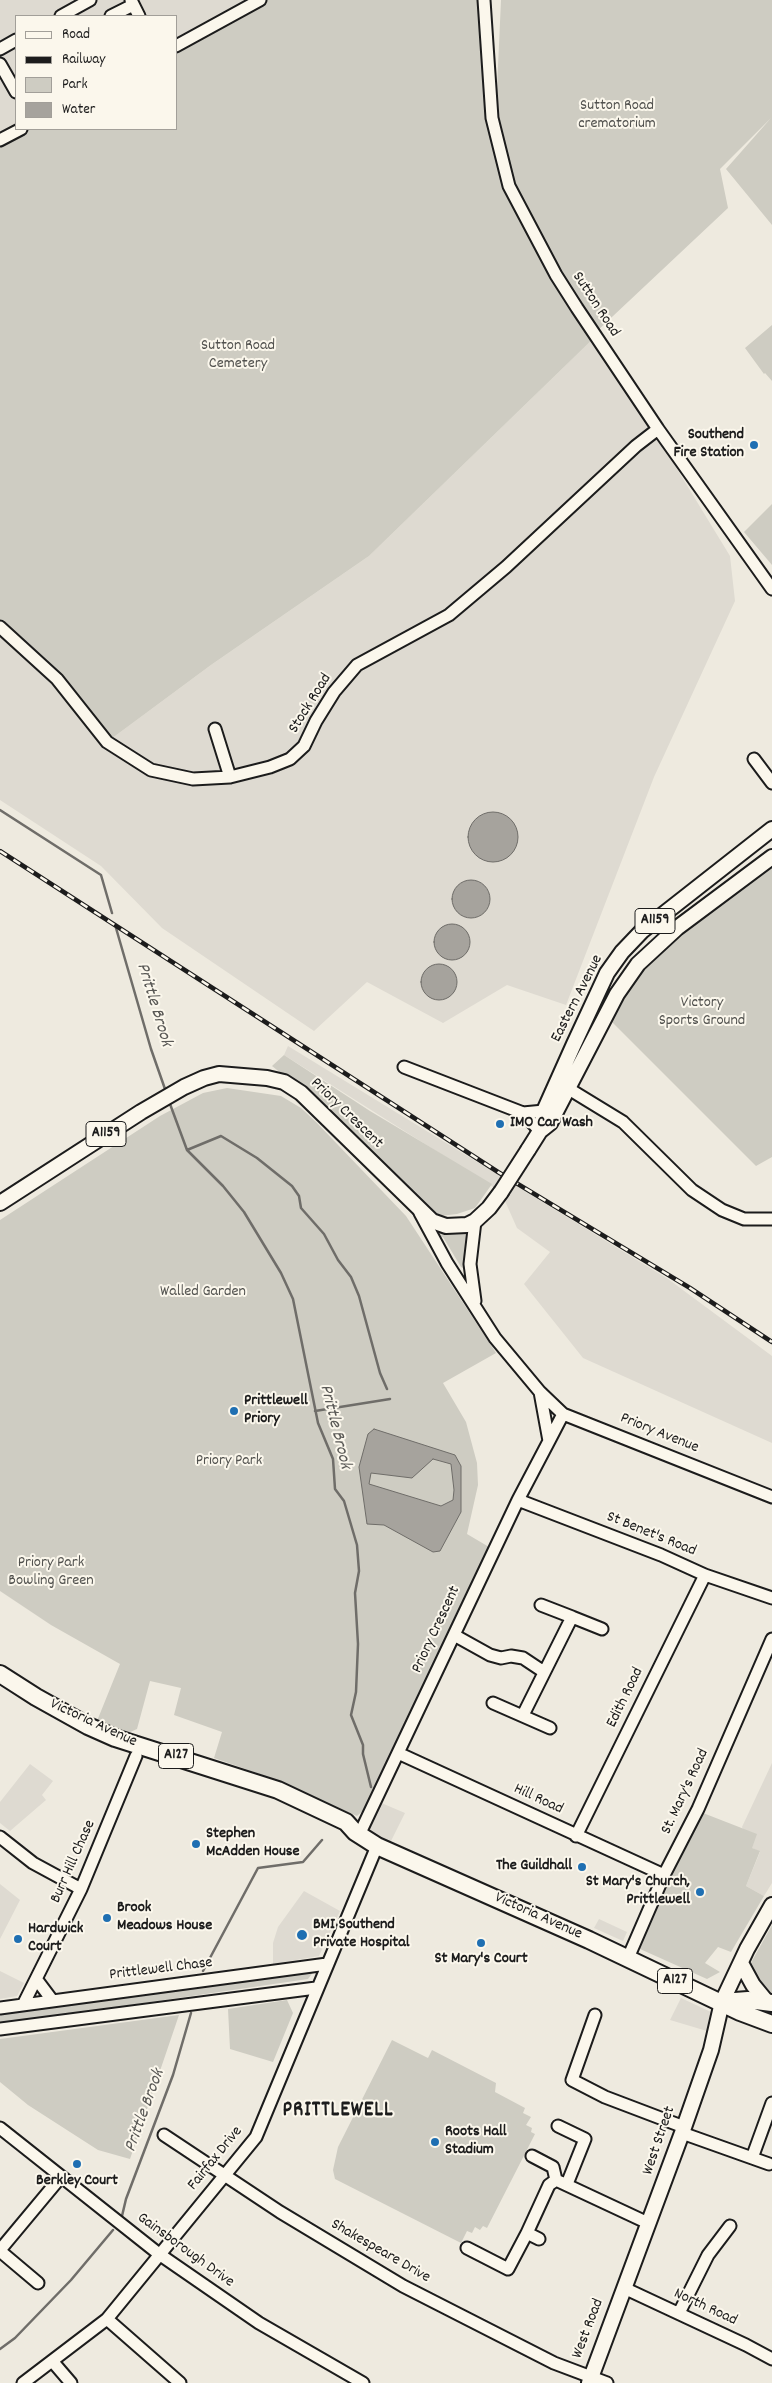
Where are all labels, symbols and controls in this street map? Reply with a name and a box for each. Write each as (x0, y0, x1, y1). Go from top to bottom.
legend (15, 15, 178, 130)
text: Road (62, 24, 90, 46)
text: Railway (62, 49, 105, 71)
text: Park (62, 74, 88, 96)
park label: Sutton Road crematorium (578, 97, 656, 135)
text: Water (62, 99, 95, 121)
street label: Sutton Road (567, 269, 623, 341)
park label: Sutton Road Cemetery (201, 337, 275, 375)
place label: Southend Fire Station (673, 426, 744, 464)
marker: Southend Fire Station (748, 439, 760, 451)
street label: Stock Road (285, 671, 337, 737)
road number: A1159 (635, 908, 675, 934)
street label: Eastern Avenue (548, 952, 608, 1046)
water label: Prittle Brook (130, 961, 176, 1049)
park label: Victory Sports Ground (659, 994, 745, 1032)
street label: Priory Crescent (306, 1075, 386, 1153)
place label: IMO Car Wash (510, 1114, 593, 1134)
marker: IMO Car Wash (494, 1118, 506, 1130)
road number: A1159 (86, 1122, 126, 1146)
park label: Walled Garden (160, 1283, 246, 1303)
water label: Prittle Brook (313, 1382, 355, 1472)
place label: Prittlewell Priory (244, 1392, 308, 1430)
marker: Prittlewell Priory (228, 1405, 240, 1417)
street label: Priory Avenue (617, 1410, 701, 1458)
park label: Priory Park (196, 1452, 262, 1472)
street label: St Benet's Road (603, 1508, 699, 1562)
park label: Priory Park Bowling Green (8, 1554, 94, 1592)
street label: Priory Crescent (408, 1583, 466, 1677)
street label: Edith Road (603, 1665, 649, 1731)
street label: Victoria Avenue (46, 1695, 140, 1753)
road number: A127 (158, 1744, 194, 1768)
street label: St. Mary's Road (658, 1746, 714, 1838)
street label: Hill Road (510, 1780, 566, 1820)
street label: Burr Hill Chase (47, 1817, 101, 1907)
place label: Stephen McAdden House (206, 1825, 300, 1863)
marker: Stephen McAdden House (190, 1838, 202, 1850)
place label: The Guildhall (496, 1857, 572, 1877)
marker: The Guildhall (576, 1861, 588, 1873)
place label: St Mary's Church, Prittlewell (586, 1873, 690, 1911)
marker: St Mary's Church, Prittlewell (694, 1886, 706, 1898)
street label: Victoria Avenue (491, 1889, 585, 1945)
place label: Brook Meadows House (117, 1899, 212, 1937)
marker: Brook Meadows House (101, 1912, 113, 1924)
place label: BMI Southend Private Hospital (313, 1916, 409, 1954)
place label: Hardwick Court (28, 1920, 83, 1958)
marker: BMI Southend Private Hospital (295, 1928, 309, 1942)
marker: Hardwick Court (12, 1933, 24, 1945)
marker: St Mary's Court (475, 1937, 487, 1949)
place label: St Mary's Court (434, 1950, 528, 1970)
street label: Prittlewell Chase (108, 1954, 214, 1986)
road number: A127 (658, 1968, 692, 1994)
water label: Prittle Brook (121, 2067, 171, 2155)
district label: PRITTLEWELL (281, 2099, 395, 2125)
street label: West Street (639, 2104, 681, 2178)
street label: Fairfax Drive (184, 2123, 248, 2195)
place label: Roots Hall Stadium (445, 2123, 507, 2161)
marker: Roots Hall Stadium (429, 2136, 441, 2148)
marker: Berkley Court (71, 2158, 83, 2170)
place label: Berkley Court (36, 2172, 118, 2192)
street label: Gainsborough Drive (133, 2209, 237, 2293)
street label: Shakespeare Drive (327, 2216, 433, 2288)
street label: North Road (670, 2285, 740, 2331)
street label: West Road (569, 2296, 609, 2362)

